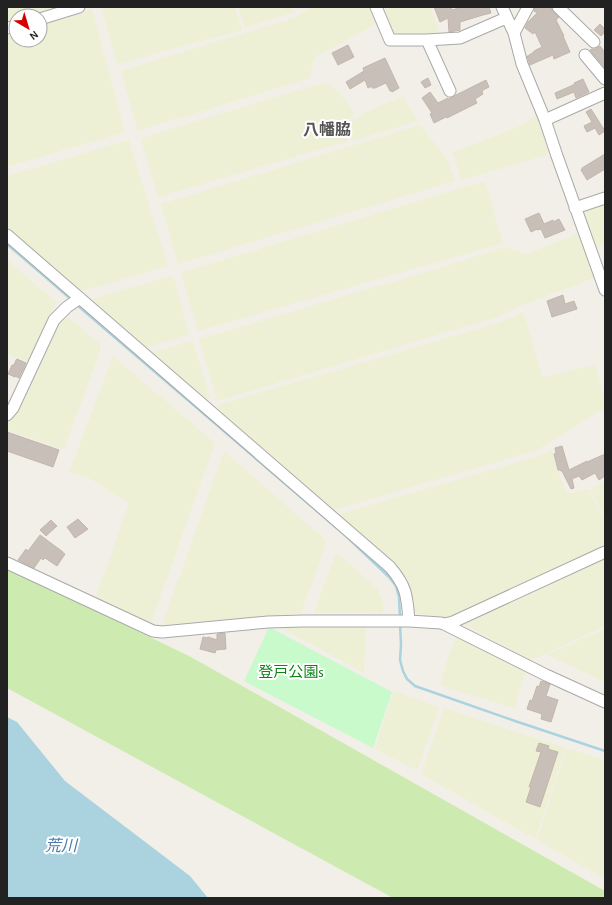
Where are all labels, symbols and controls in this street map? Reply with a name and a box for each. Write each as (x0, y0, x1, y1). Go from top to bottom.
north arrow (8, 8, 48, 48)
text: N (27, 29, 40, 42)
district label: 八幡脇 (303, 121, 351, 138)
park label: 登戸公園s (258, 664, 324, 680)
water label: 荒川 (45, 837, 79, 854)

